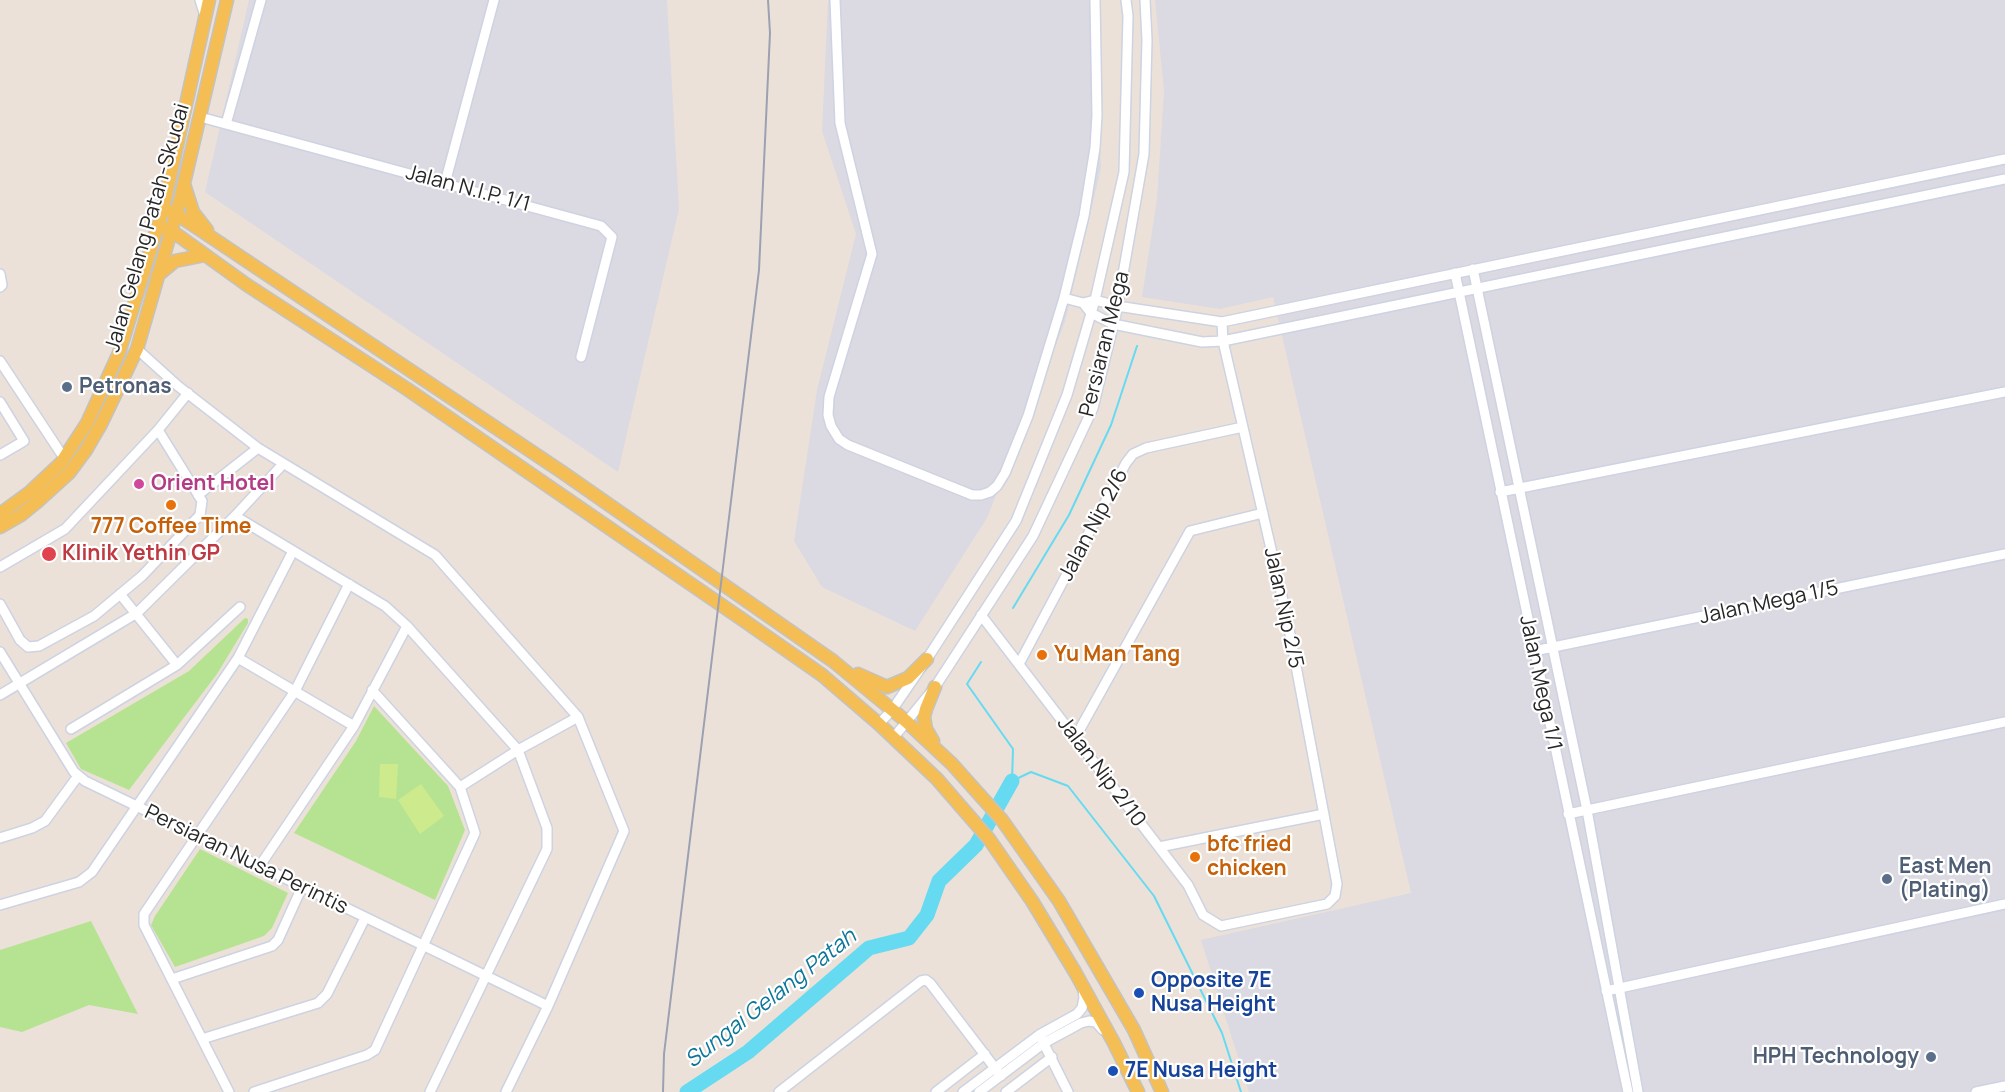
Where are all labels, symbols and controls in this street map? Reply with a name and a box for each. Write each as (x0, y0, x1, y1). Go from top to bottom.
street label: Jalan Gelang Patah-Skudai (100, 101, 196, 355)
street label: Jalan N.I.P. 1/1 (403, 160, 533, 218)
street label: Persiaran Mega (1075, 269, 1135, 419)
place label: Petronas (79, 374, 172, 400)
marker: Petronas (60, 380, 74, 394)
street label: Jalan Nip 2/6 (1054, 464, 1134, 586)
place label: Orient Hotel (151, 471, 275, 497)
marker: Orient Hotel (132, 477, 146, 491)
marker: 777 Coffee Time (164, 498, 178, 512)
place label: 777 Coffee Time (91, 514, 251, 540)
place label: Klinik Yethin GP (62, 541, 220, 567)
marker: Klinik Yethin GP (40, 545, 58, 563)
street label: Jalan Nip 2/5 (1258, 545, 1308, 671)
street label: Jalan Mega 1/5 (1697, 576, 1841, 630)
street label: Jalan Mega 1/1 (1513, 613, 1567, 753)
place label: Yu Man Tang (1054, 642, 1180, 668)
marker: Yu Man Tang (1035, 648, 1049, 662)
street label: Jalan Nip 2/10 (1051, 712, 1151, 832)
street label: Persiaran Nusa Perintis (140, 800, 352, 920)
place label: bfc fried chicken (1207, 832, 1292, 882)
marker: bfc fried chicken (1188, 850, 1202, 864)
place label: East Men (Plating) (1899, 854, 1991, 904)
marker: East Men (Plating) (1880, 872, 1894, 886)
water label: Sungai Gelang Patah (680, 924, 862, 1074)
place label: Opposite 7E Nusa Height (1151, 968, 1276, 1018)
marker: Opposite 7E Nusa Height (1132, 986, 1146, 1000)
place label: HPH Technology (1753, 1044, 1919, 1070)
marker: HPH Technology (1924, 1050, 1938, 1064)
place label: 7E Nusa Height (1125, 1058, 1277, 1084)
marker: 7E Nusa Height (1106, 1064, 1120, 1078)

